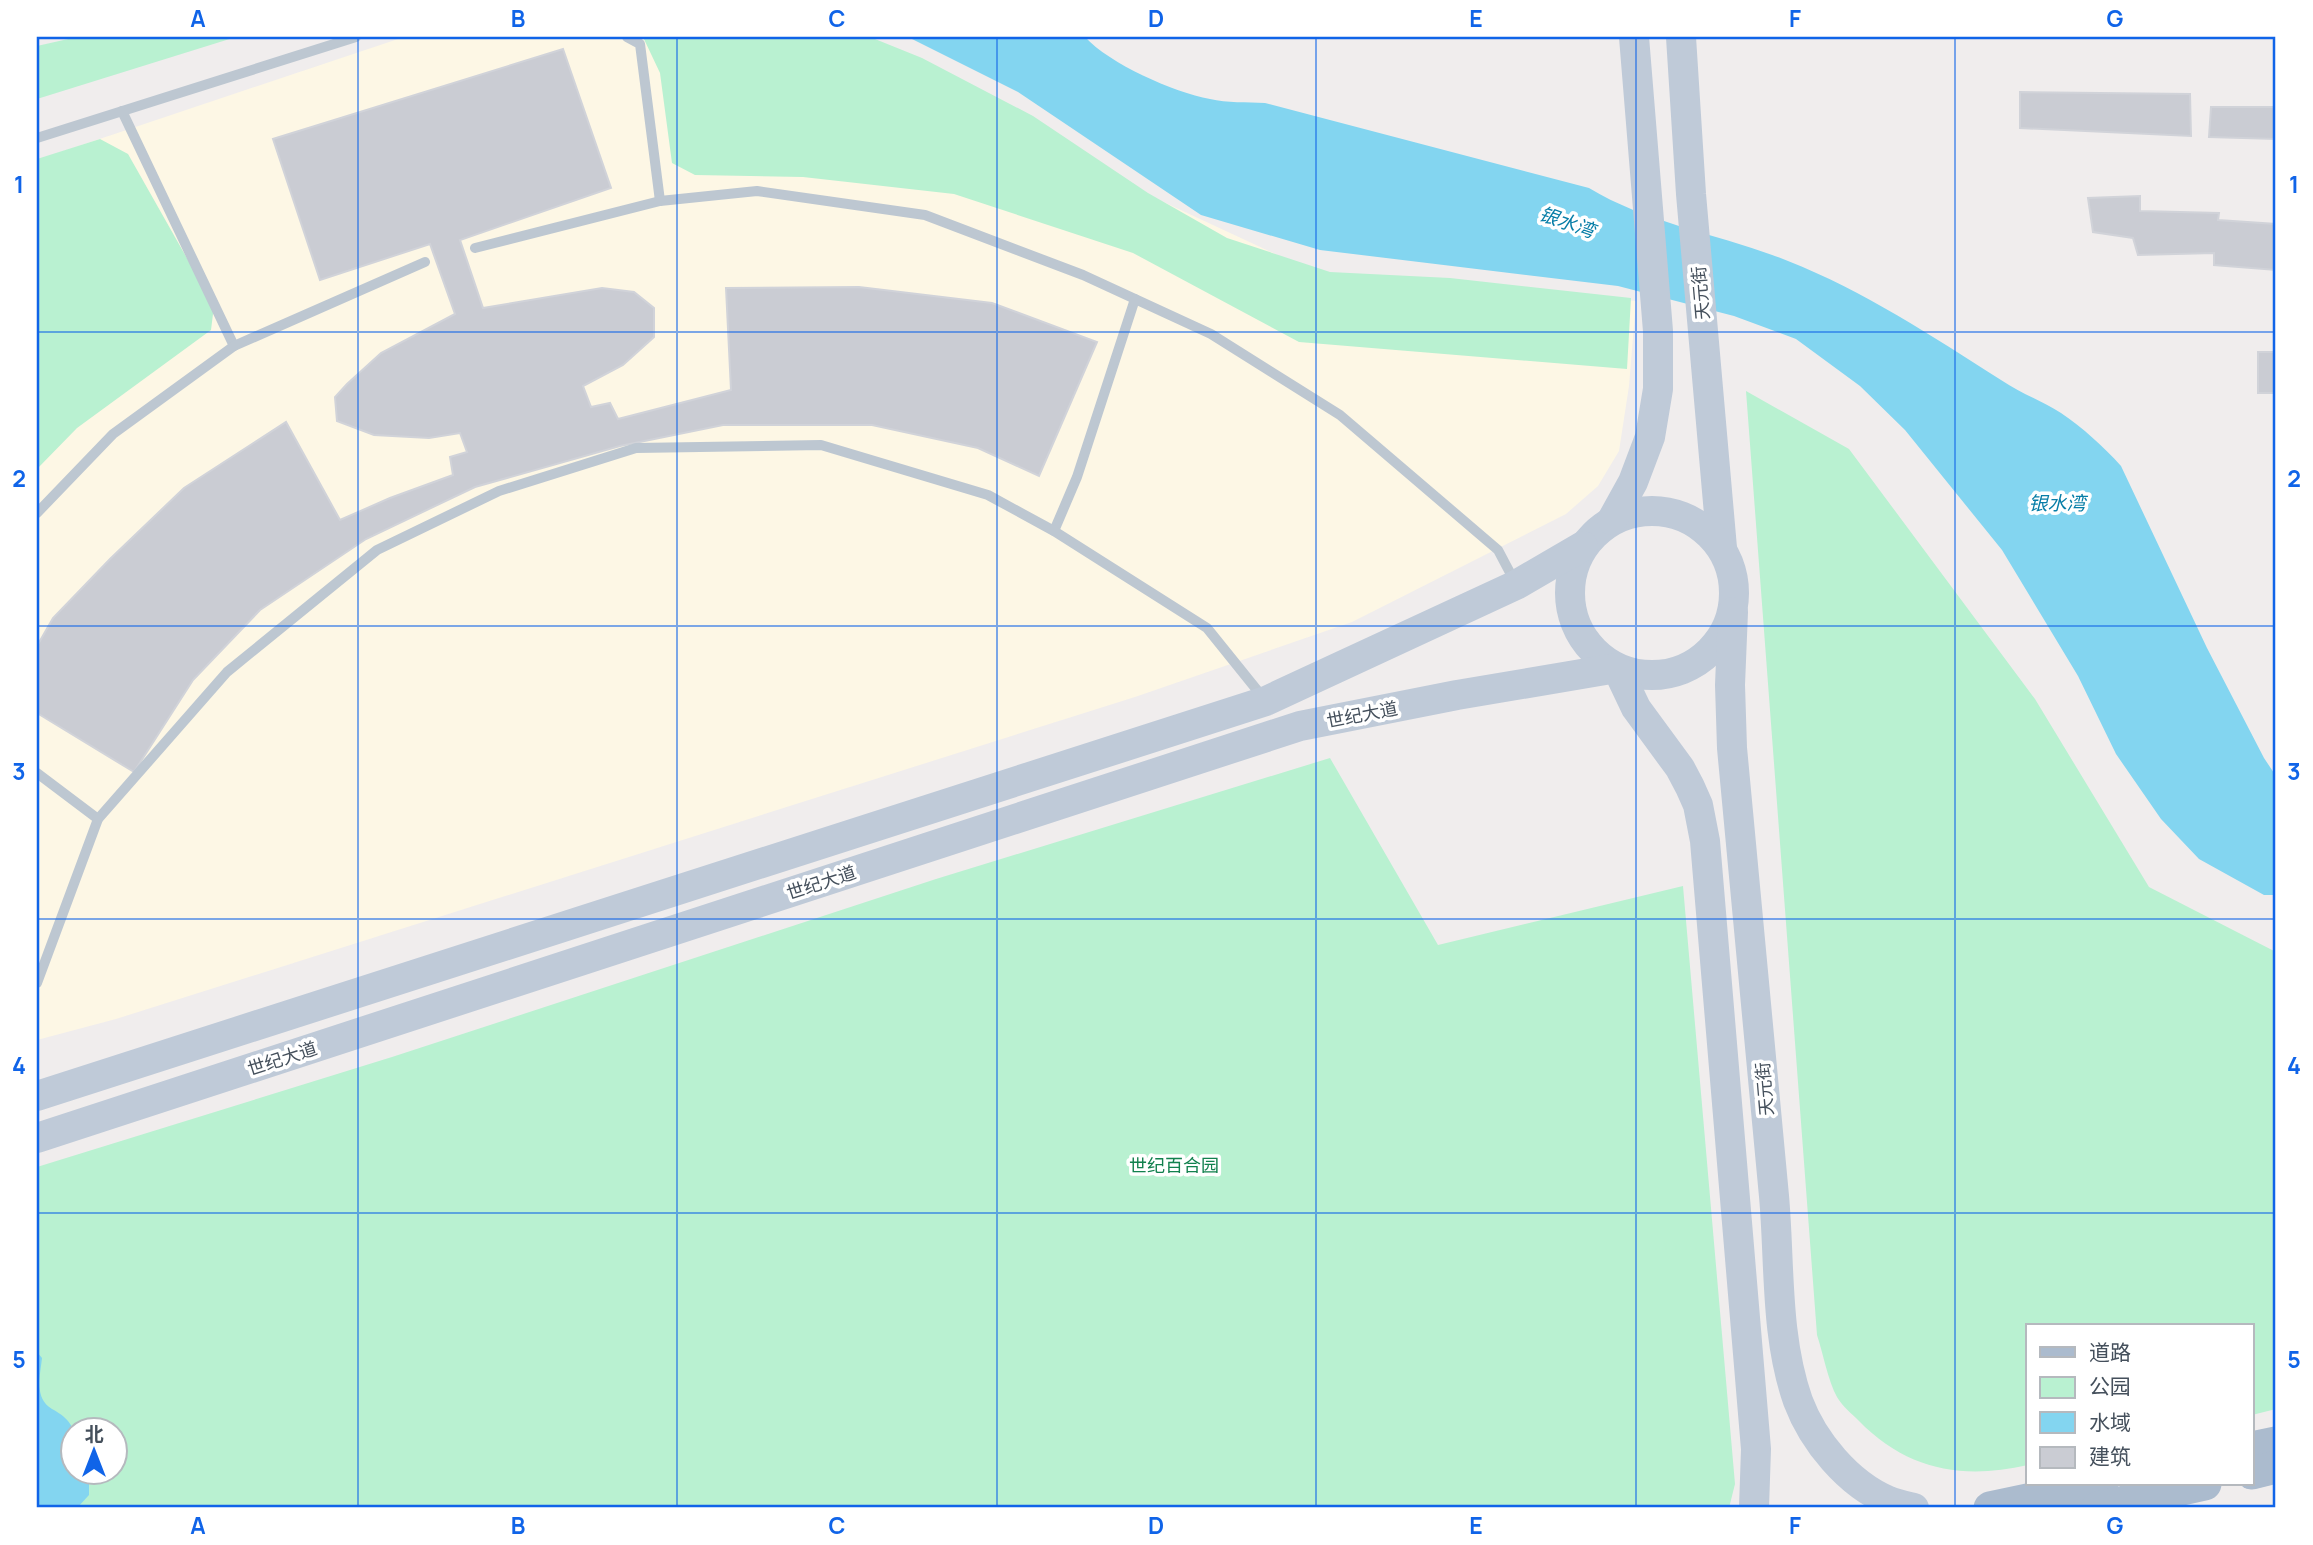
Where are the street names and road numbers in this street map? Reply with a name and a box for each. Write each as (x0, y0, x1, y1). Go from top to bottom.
street label: 天元街 (1686, 265, 1714, 321)
street label: 世纪大道 (1324, 695, 1400, 733)
street label: 世纪大道 (783, 859, 859, 905)
street label: 世纪大道 (244, 1035, 320, 1081)
street label: 天元街 (1750, 1061, 1778, 1117)

